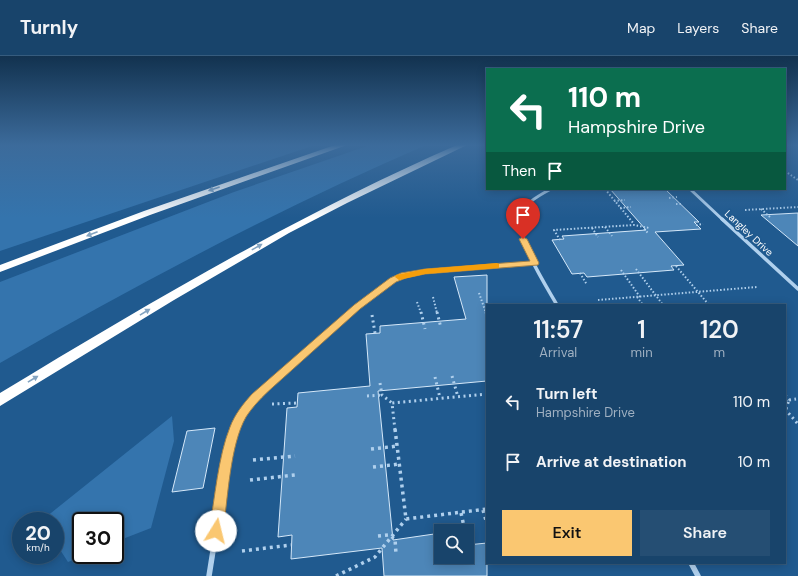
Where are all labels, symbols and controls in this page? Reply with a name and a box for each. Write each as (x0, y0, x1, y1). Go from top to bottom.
text: Turnly (20, 15, 78, 40)
text: Map (627, 19, 655, 37)
text: Layers (677, 19, 719, 37)
text: Share (741, 19, 778, 37)
text: 110 m (568, 79, 641, 116)
icon: left (502, 84, 554, 136)
text: Hampshire Drive (568, 115, 705, 139)
icon: arrive (544, 160, 566, 182)
text: Then (502, 161, 536, 181)
one-way arrow (208, 187, 220, 193)
pin (506, 198, 540, 239)
icon: arrive (512, 204, 534, 226)
street label: Langley Drive (722, 207, 776, 259)
one-way arrow (85, 231, 97, 237)
one-way arrow (251, 244, 263, 251)
one-way arrow (140, 308, 150, 316)
text: 11:57 (533, 314, 583, 345)
text: 1 (637, 314, 646, 345)
text: 120 (700, 314, 739, 345)
text: Arrival (539, 344, 577, 361)
text: min (630, 344, 653, 361)
text: m (713, 344, 725, 361)
one-way arrow (27, 376, 39, 383)
text: Turn left (536, 384, 597, 404)
icon: left (502, 391, 524, 413)
text: 110 m (733, 392, 770, 412)
text: Hampshire Drive (536, 404, 635, 421)
icon: arrive (502, 451, 524, 473)
text: Arrive at destination (536, 452, 687, 472)
text: 10 m (738, 452, 770, 472)
position arrow (195, 510, 237, 552)
button: Exit (502, 510, 632, 556)
button: Share (640, 510, 770, 556)
speed limit sign: 30 (72, 512, 124, 564)
text: 20 (25, 520, 51, 546)
map controls (434, 524, 474, 564)
button: search (434, 524, 474, 564)
text: km/h (26, 541, 50, 554)

